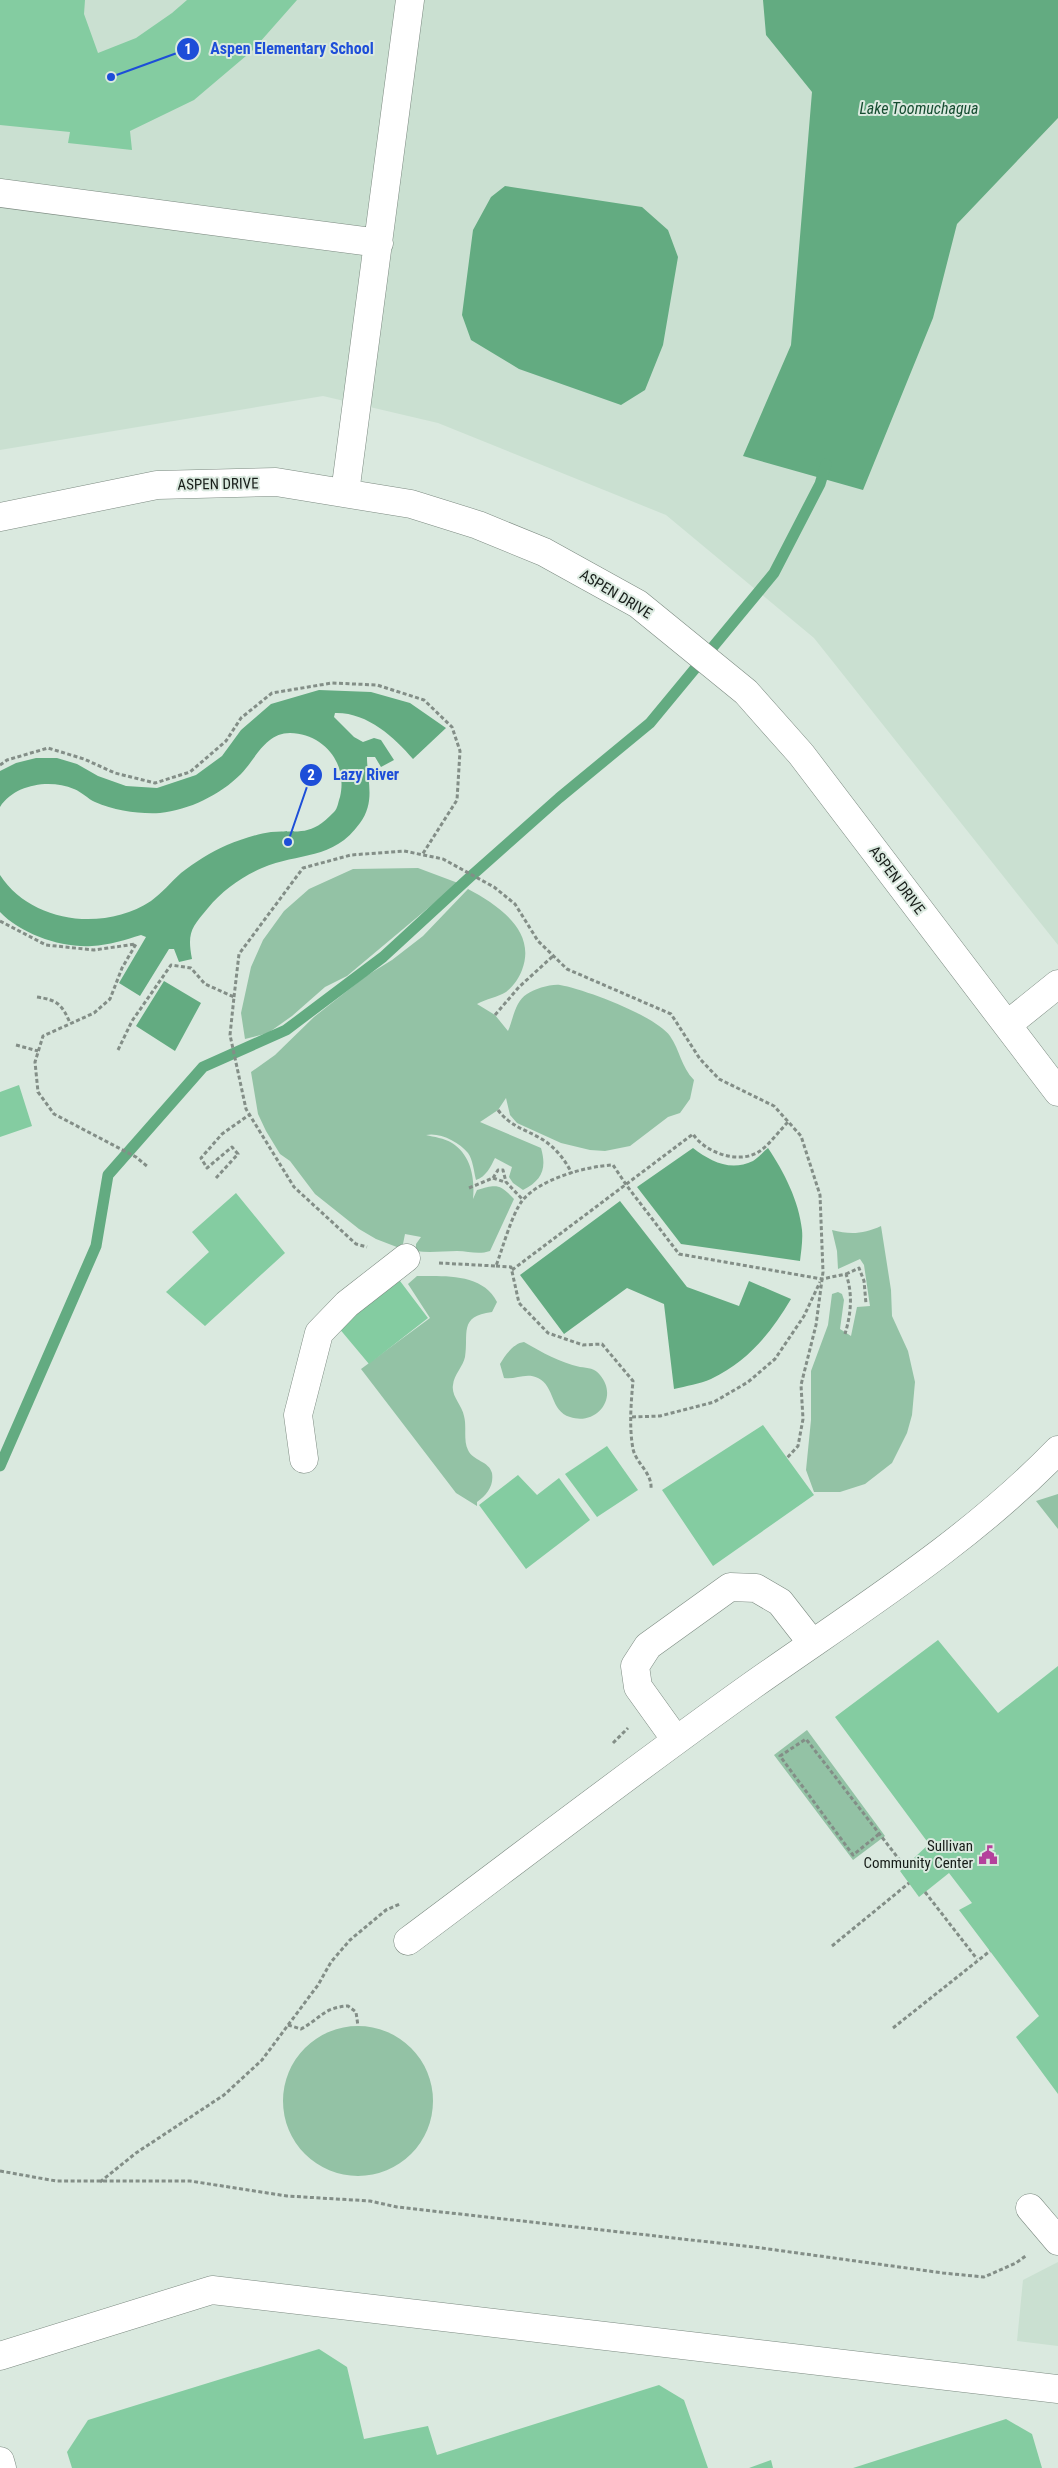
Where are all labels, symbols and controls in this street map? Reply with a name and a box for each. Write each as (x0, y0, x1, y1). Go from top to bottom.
callout: Aspen Elementary School (175, 33, 384, 64)
text: Aspen Elementary School (210, 39, 374, 58)
text: 1 (184, 40, 192, 58)
water label: Lake Toomuchagua (859, 99, 979, 118)
street label: ASPEN DRIVE (177, 474, 259, 494)
street label: ASPEN DRIVE (577, 565, 655, 623)
callout: Lazy River (298, 759, 409, 790)
text: Lazy River (333, 765, 399, 784)
text: 2 (307, 766, 315, 784)
street label: ASPEN DRIVE (865, 842, 929, 918)
place label: Sullivan Community Center (863, 1837, 973, 1872)
public building icon: Sullivan Community Center (977, 1844, 999, 1866)

